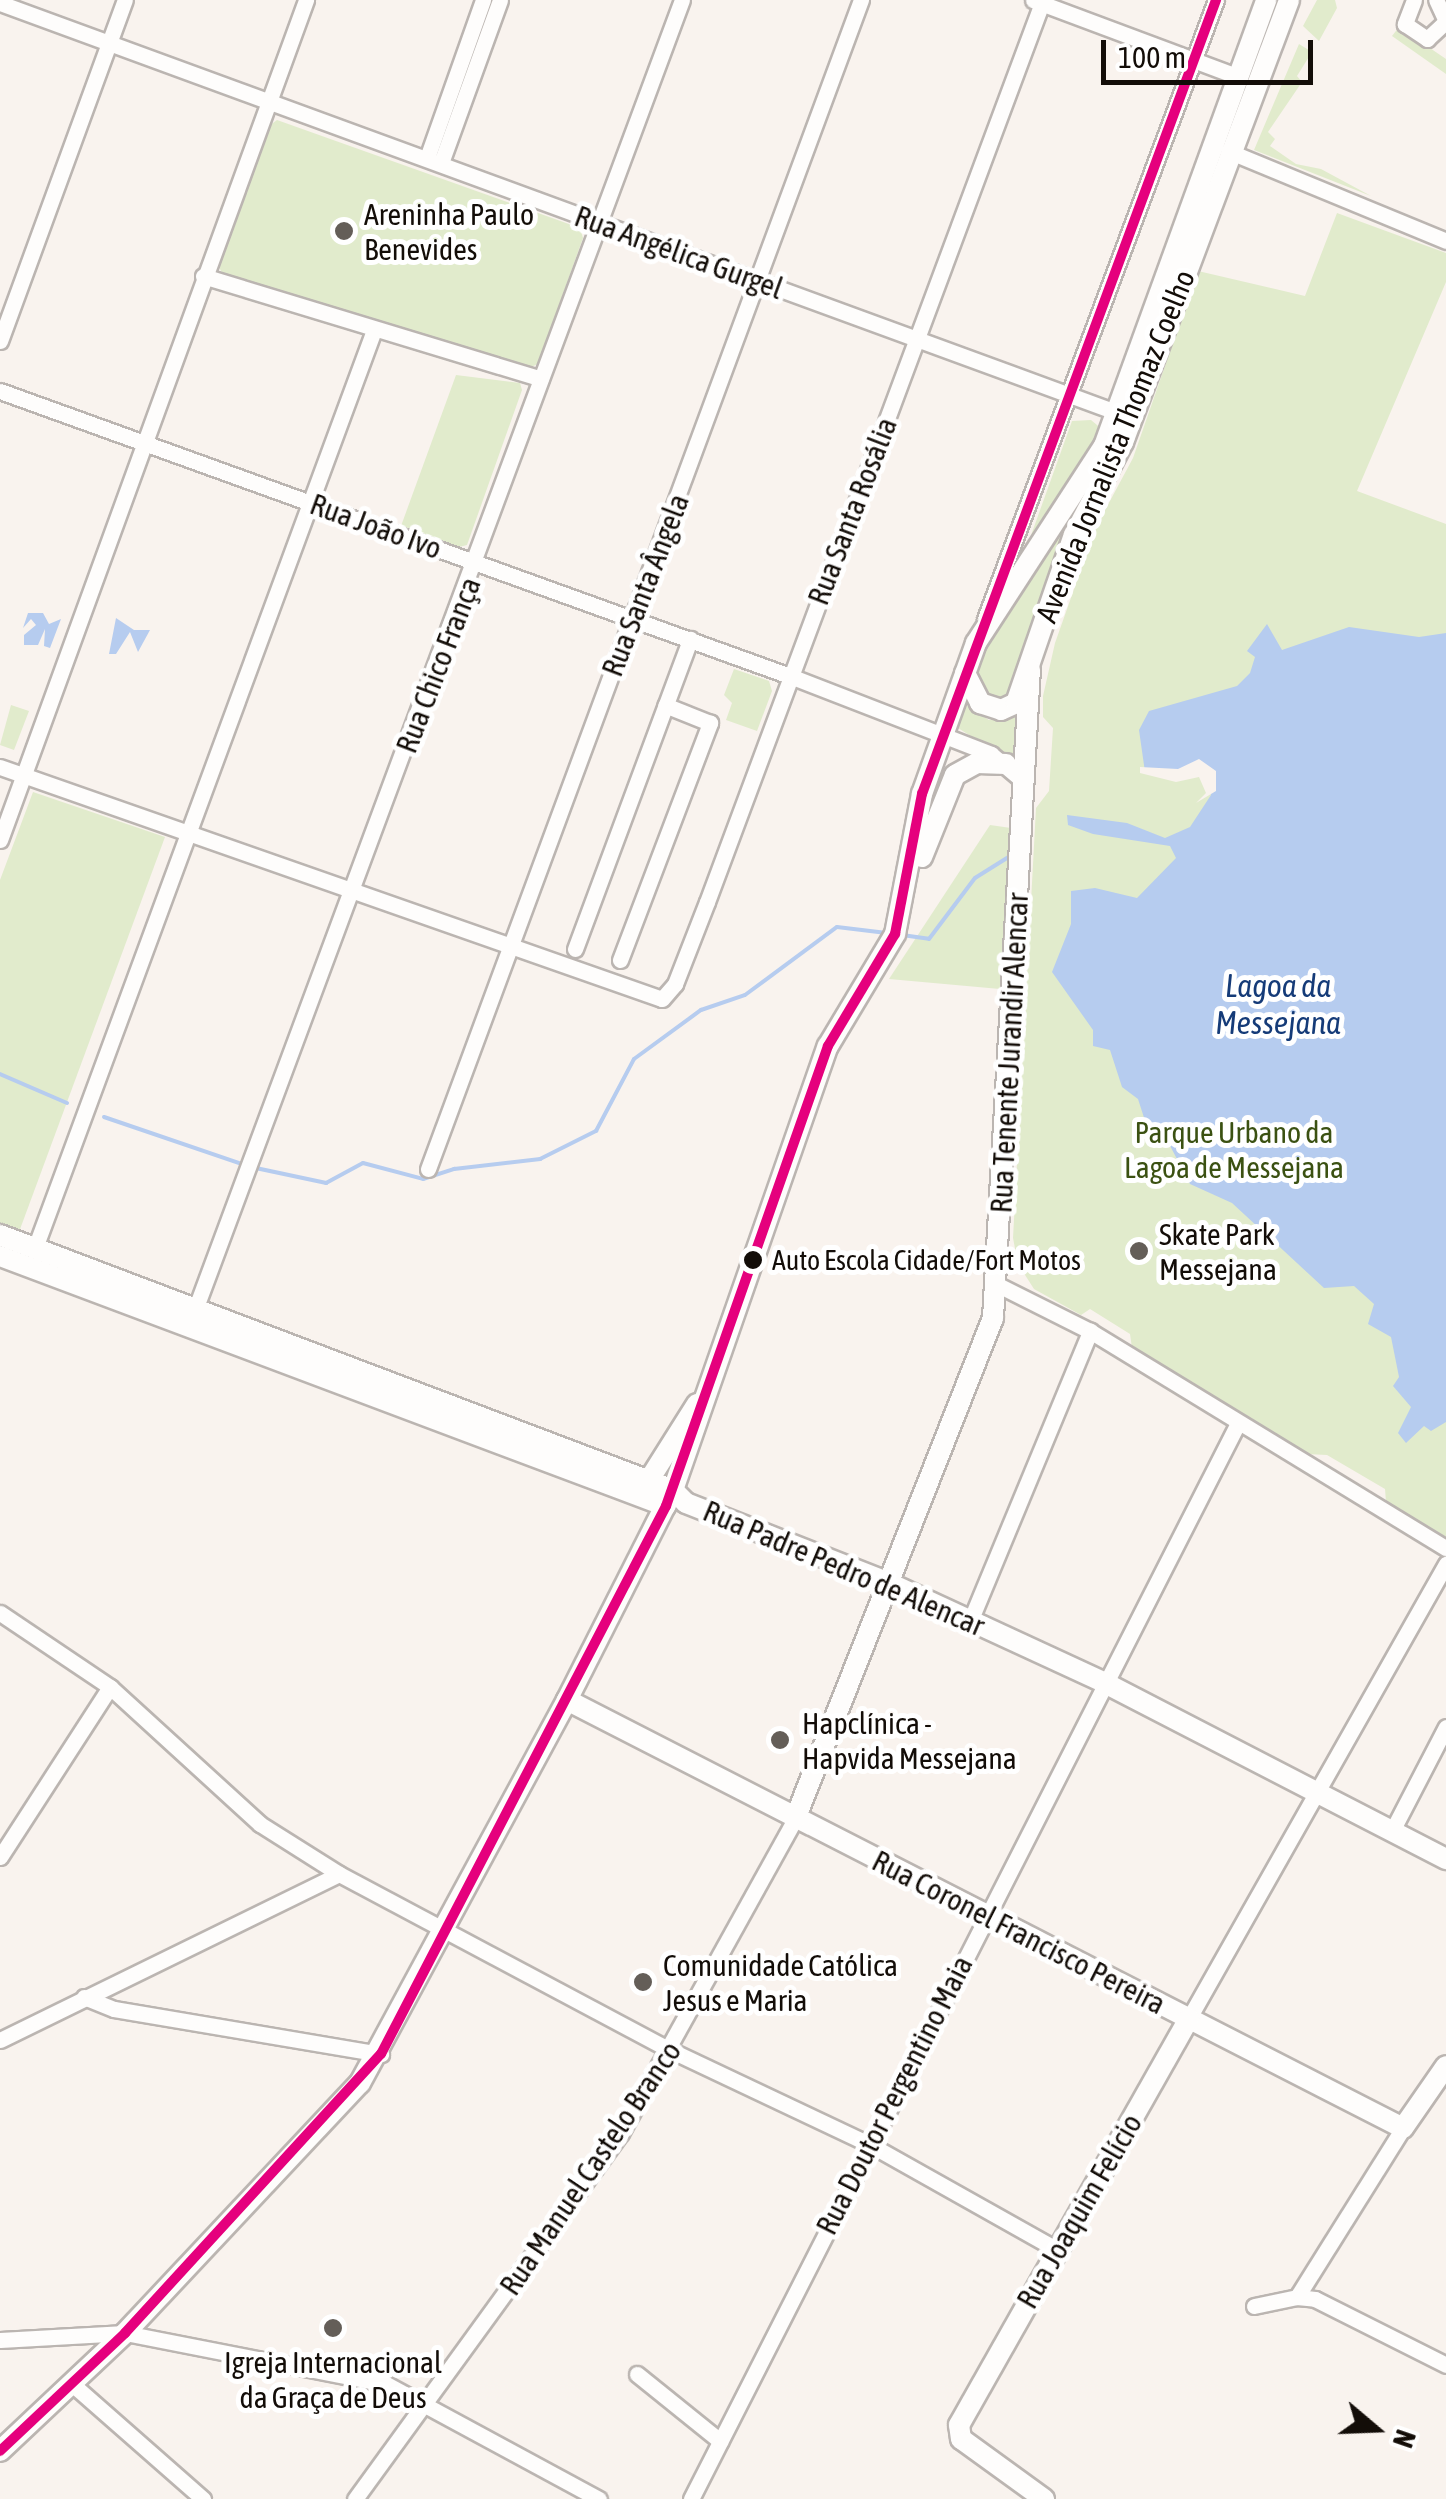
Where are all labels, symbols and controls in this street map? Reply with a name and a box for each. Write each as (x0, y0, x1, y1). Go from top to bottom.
scale bar (1106, 20, 1318, 82)
text: 100 m (1118, 40, 1186, 74)
place label: Areninha Paulo Benevides (364, 196, 534, 266)
street label: Rua Angélica Gurgel (570, 198, 788, 306)
marker: Areninha Paulo Benevides (333, 220, 355, 242)
street label: Avenida Jornalista Thomaz Coelho (1028, 265, 1202, 627)
street label: Rua Santa Rosália (800, 412, 904, 610)
street label: Rua João Ivo (305, 486, 447, 566)
street label: Rua Santa Ângela (594, 489, 696, 681)
street label: Rua Chico França (388, 572, 488, 758)
street label: Rua Tenente Jurandir Alencar (983, 892, 1035, 1214)
water label: Lagoa da Messejana (1215, 968, 1341, 1043)
park label: Parque Urbano da Lagoa de Messejana (1124, 1114, 1344, 1184)
place label: Skate Park Messejana (1159, 1216, 1277, 1286)
marker: Skate Park Messejana (1128, 1240, 1150, 1262)
place label: Auto Escola Cidade/Fort Motos (772, 1243, 1081, 1277)
marker: Auto Escola Cidade/Fort Motos (743, 1250, 763, 1270)
street label: Rua Padre Pedro de Alencar (698, 1492, 990, 1644)
place label: Hapclínica - Hapvida Messejana (802, 1705, 1017, 1776)
marker: Hapclínica - Hapvida Messejana (767, 1727, 793, 1753)
street label: Rua Coronel Francisco Pereira (866, 1842, 1172, 2022)
place label: Comunidade Católica Jesus e Maria (663, 1947, 898, 2018)
street label: Rua Doutor Pergentino Maia (808, 1950, 980, 2240)
marker: Comunidade Católica Jesus e Maria (632, 1971, 654, 1993)
street label: Rua Manuel Castelo Branco (492, 2034, 688, 2302)
street label: Rua Joaquim Felício (1009, 2107, 1149, 2315)
marker: Igreja Internacional da Graça de Deus (322, 2317, 344, 2339)
place label: Igreja Internacional da Graça de Deus (224, 2344, 442, 2414)
north arrow (1326, 2379, 1426, 2479)
text: N (1387, 2426, 1422, 2452)

